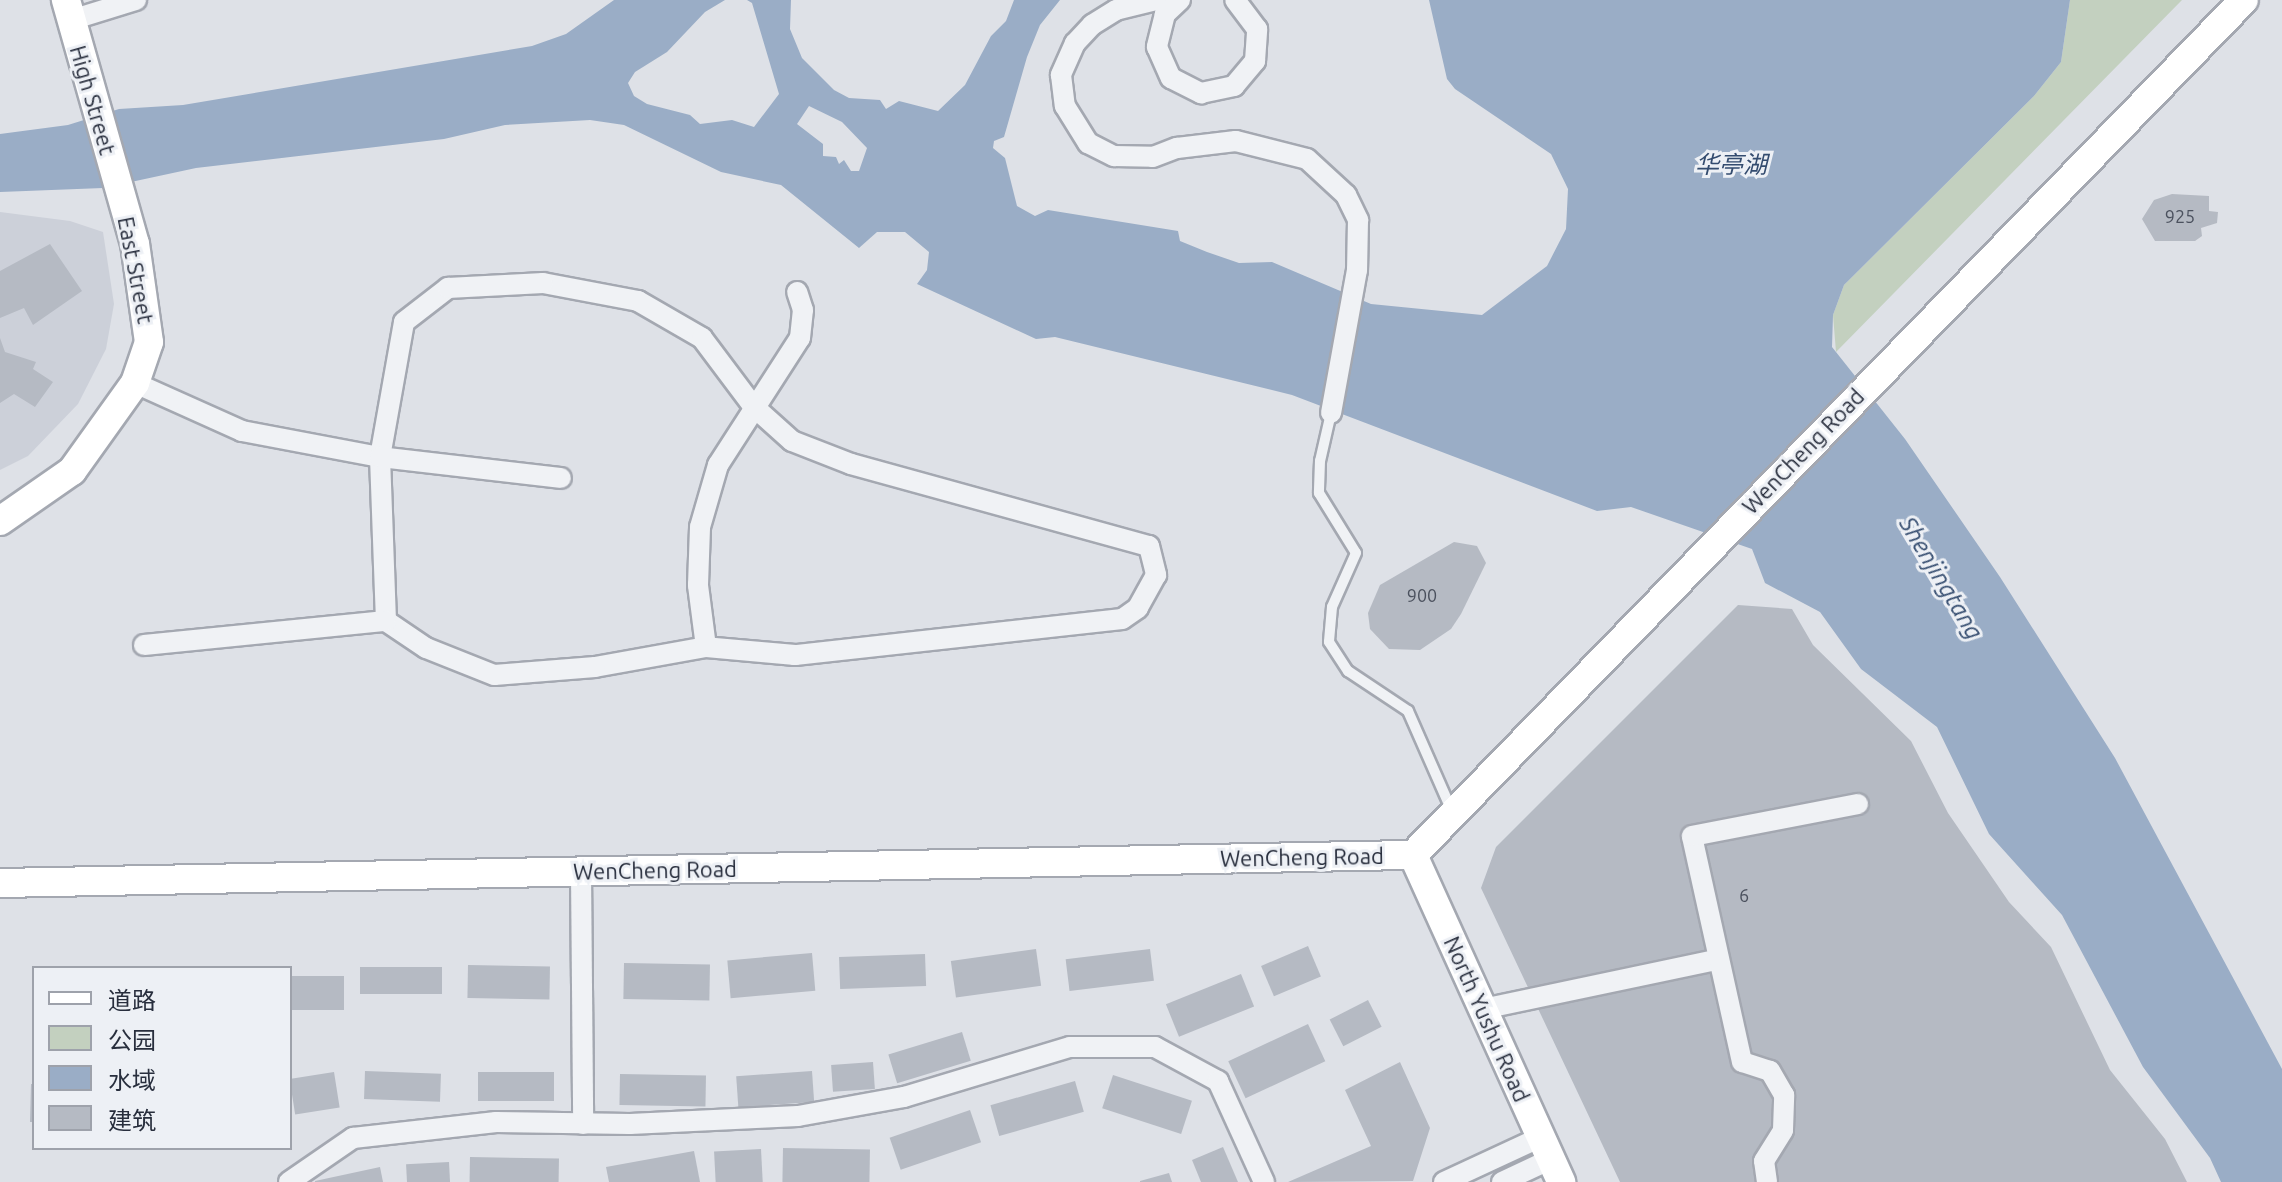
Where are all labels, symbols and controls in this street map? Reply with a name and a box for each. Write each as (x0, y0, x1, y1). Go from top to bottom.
street label: High Street (65, 42, 121, 158)
water label: 华亭湖 (1695, 151, 1767, 179)
house number: 925 (2165, 205, 2195, 227)
street label: East Street (113, 214, 159, 326)
street label: WenCheng Road (1737, 383, 1869, 519)
water label: Shenjingtang (1893, 511, 1989, 645)
house number: 900 (1407, 584, 1437, 606)
street label: WenCheng Road (1220, 842, 1384, 872)
street label: WenCheng Road (573, 855, 737, 885)
house number: 6 (1739, 884, 1749, 906)
street label: North Yushu Road (1439, 932, 1535, 1106)
legend (32, 966, 292, 1150)
text: 道路 (108, 987, 156, 1014)
text: 公园 (108, 1027, 156, 1054)
text: 水域 (108, 1067, 156, 1094)
text: 建筑 (108, 1107, 156, 1134)

